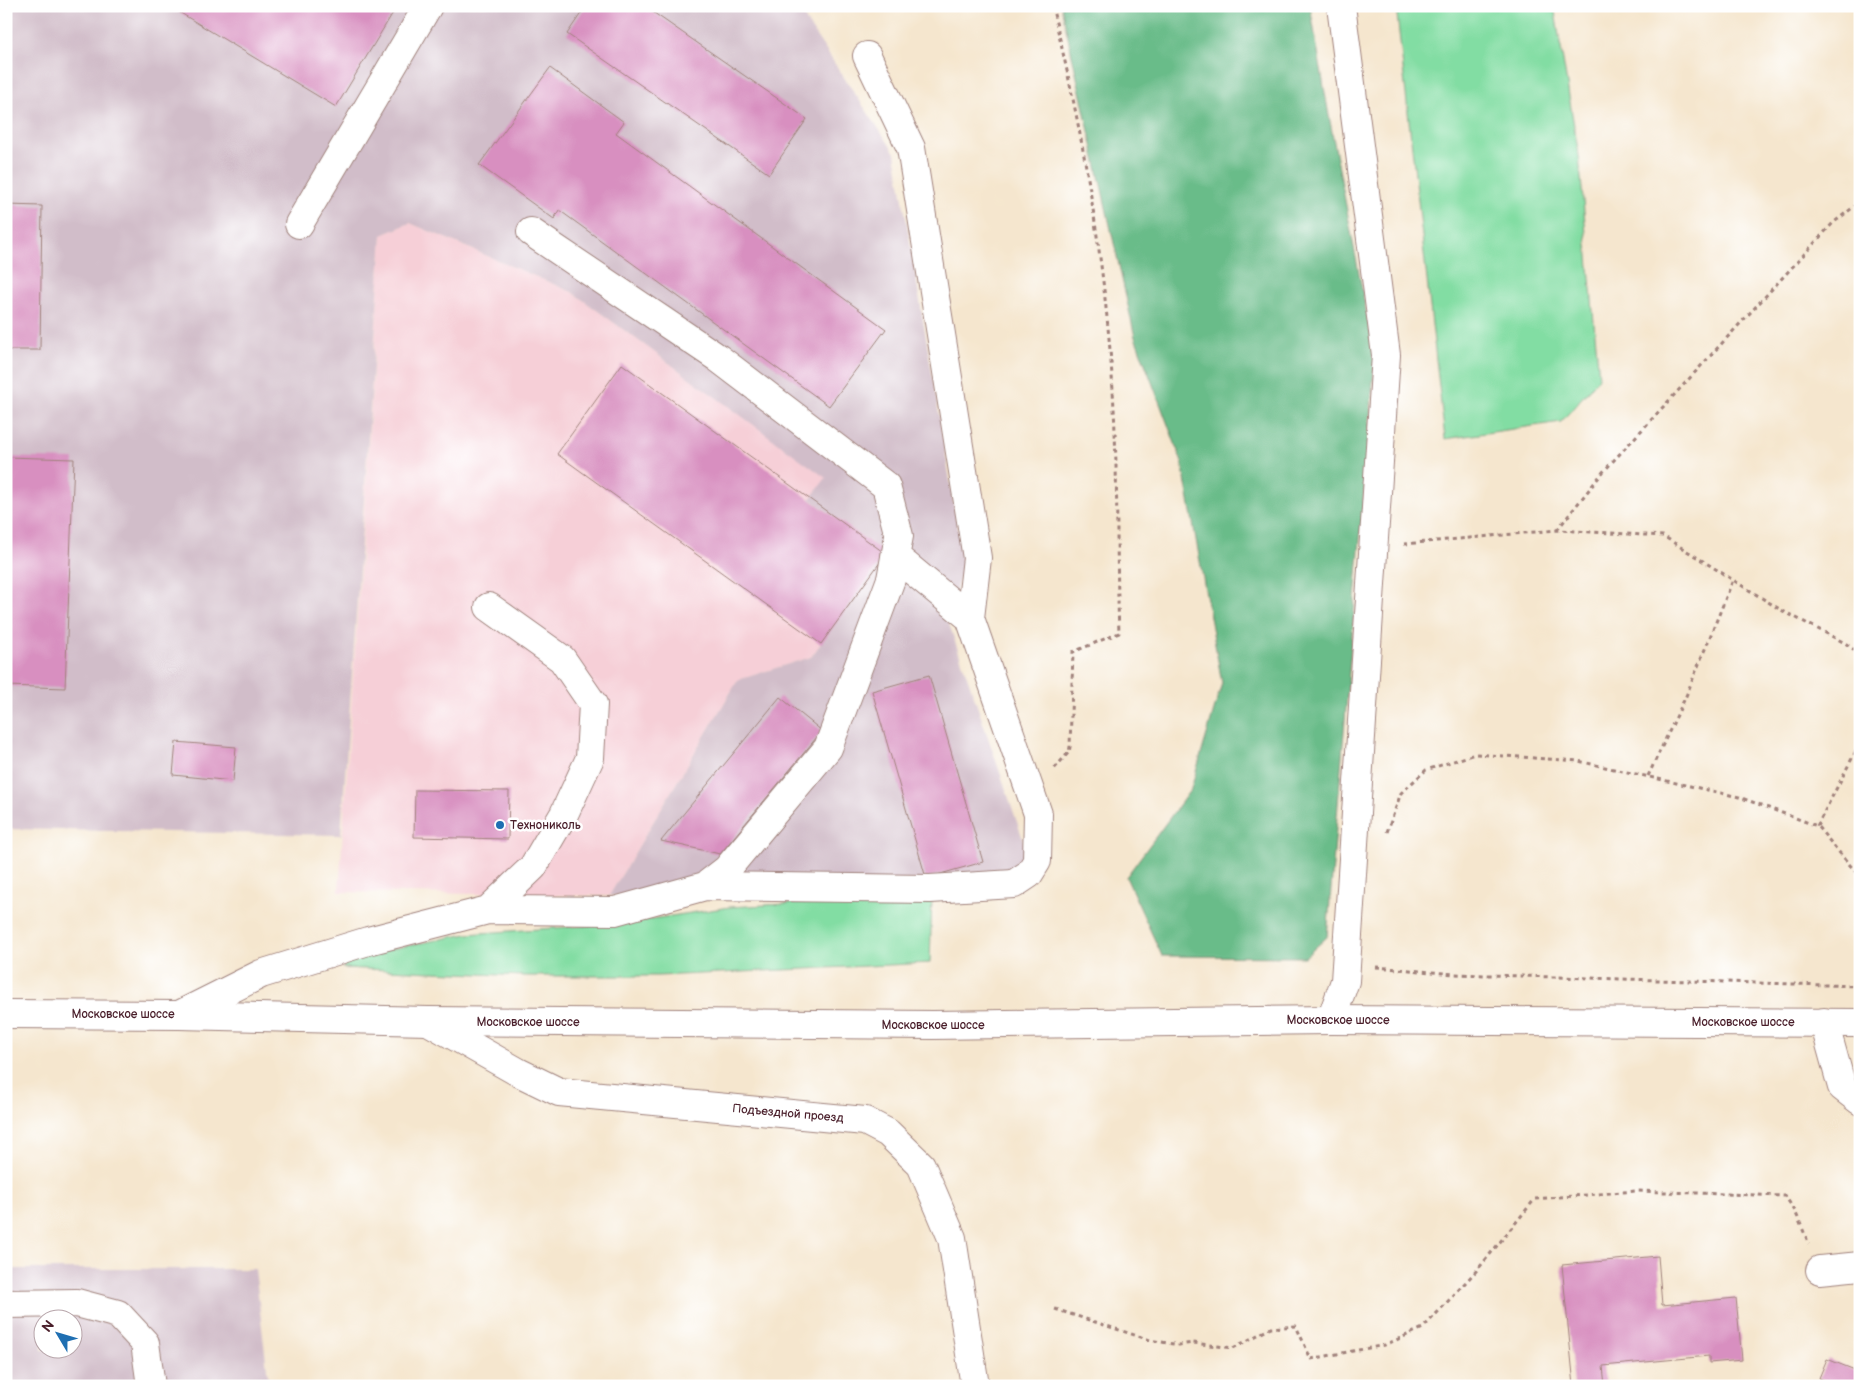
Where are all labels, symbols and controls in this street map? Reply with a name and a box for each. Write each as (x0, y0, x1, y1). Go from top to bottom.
place label: Технониколь (510, 818, 581, 833)
marker: Технониколь (494, 819, 506, 831)
street label: Московское шоссе (71, 1007, 175, 1022)
street label: Московское шоссе (1286, 1013, 1390, 1028)
street label: Московское шоссе (476, 1015, 580, 1030)
street label: Московское шоссе (1691, 1015, 1795, 1030)
street label: Московское шоссе (881, 1018, 985, 1033)
street label: Подъездной проезд (732, 1101, 845, 1126)
north arrow (32, 1310, 82, 1360)
text: N (38, 1317, 58, 1336)

